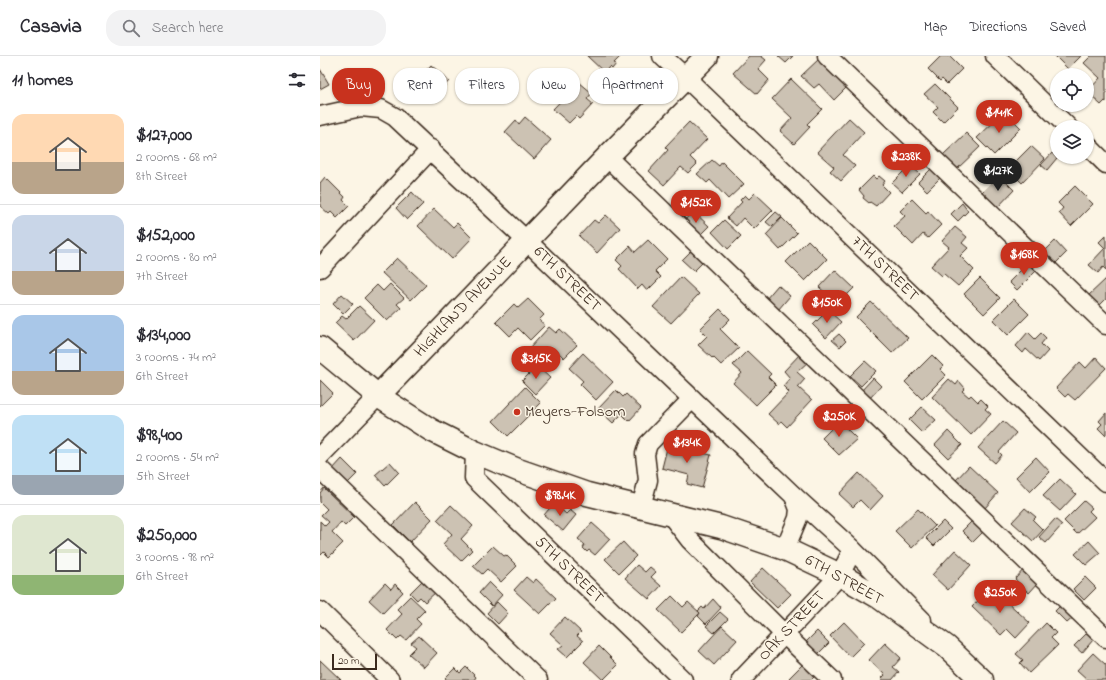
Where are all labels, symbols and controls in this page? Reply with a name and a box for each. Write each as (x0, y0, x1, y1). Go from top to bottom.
search box (106, 10, 386, 46)
text: Casavia (20, 14, 82, 41)
icon: search (120, 17, 142, 39)
text: Search here (152, 17, 224, 39)
text: Map (924, 17, 947, 38)
text: Directions (969, 17, 1027, 38)
text: Saved (1049, 17, 1086, 38)
text: 11 homes (12, 68, 73, 93)
chip: Buy (332, 68, 385, 104)
chip: Rent (393, 68, 447, 104)
chip: Filters (455, 68, 519, 104)
chip: New (527, 68, 580, 104)
chip: Apartment (588, 68, 678, 104)
map controls (1050, 68, 1094, 164)
button: locate (1050, 68, 1094, 112)
icon: filters (286, 69, 308, 91)
pin: $141K (971, 100, 1027, 134)
text: $141K (985, 103, 1013, 122)
button: layers (1050, 120, 1094, 164)
text: $127,000 (136, 123, 192, 148)
icon: home (44, 130, 92, 178)
pin: $238K (878, 144, 934, 178)
text: $238K (891, 147, 921, 166)
text: 2 rooms · 68 m² (136, 148, 217, 167)
pin: $127K (970, 158, 1026, 192)
text: $127K (983, 161, 1013, 180)
text: 8th Street (136, 167, 187, 186)
pin: $152K (668, 190, 724, 224)
text: $152K (680, 193, 712, 212)
text: $152,000 (136, 223, 195, 248)
icon: home (44, 231, 92, 279)
street label: 7TH STREET (846, 231, 924, 307)
street label: 6TH STREET (528, 240, 606, 318)
pin: $168K (996, 242, 1052, 276)
text: $168K (1010, 245, 1038, 264)
text: 2 rooms · 80 m² (136, 248, 217, 267)
street label: HIGHLAND AVENUE (408, 251, 518, 363)
text: 7th Street (136, 267, 188, 286)
pin: $150K (799, 290, 855, 324)
text: $150K (811, 293, 843, 312)
text: $134,000 (136, 323, 191, 348)
icon: home (44, 331, 92, 379)
pin: $315K (508, 346, 564, 380)
text: 3 rooms · 74 m² (136, 348, 216, 367)
text: $315K (520, 349, 552, 368)
text: 6th Street (136, 367, 188, 386)
place label: Meyers-Folsom (525, 400, 625, 424)
pin: $250K (811, 404, 867, 438)
marker: Meyers-Folsom (512, 407, 522, 417)
text: $250K (822, 407, 856, 426)
text: $98,400 (136, 423, 182, 448)
pin: $134K (659, 430, 715, 464)
icon: home (44, 431, 92, 479)
text: $134K (672, 433, 702, 452)
text: 2 rooms · 54 m² (136, 448, 219, 467)
text: 5th Street (136, 467, 190, 486)
pin: $98.4K (527, 483, 593, 517)
text: $98.4K (545, 486, 575, 505)
text: $250,000 (136, 523, 197, 548)
icon: home (44, 531, 92, 579)
street label: 5TH STREET (529, 531, 609, 609)
text: 3 rooms · 98 m² (136, 548, 214, 567)
street label: 6TH STREET (800, 549, 888, 611)
text: 6th Street (136, 567, 188, 586)
pin: $250K (972, 580, 1028, 614)
text: $250K (983, 583, 1017, 602)
street label: OAK STREET (753, 585, 831, 667)
scale bar (332, 652, 377, 671)
text: 20 m (338, 653, 360, 669)

